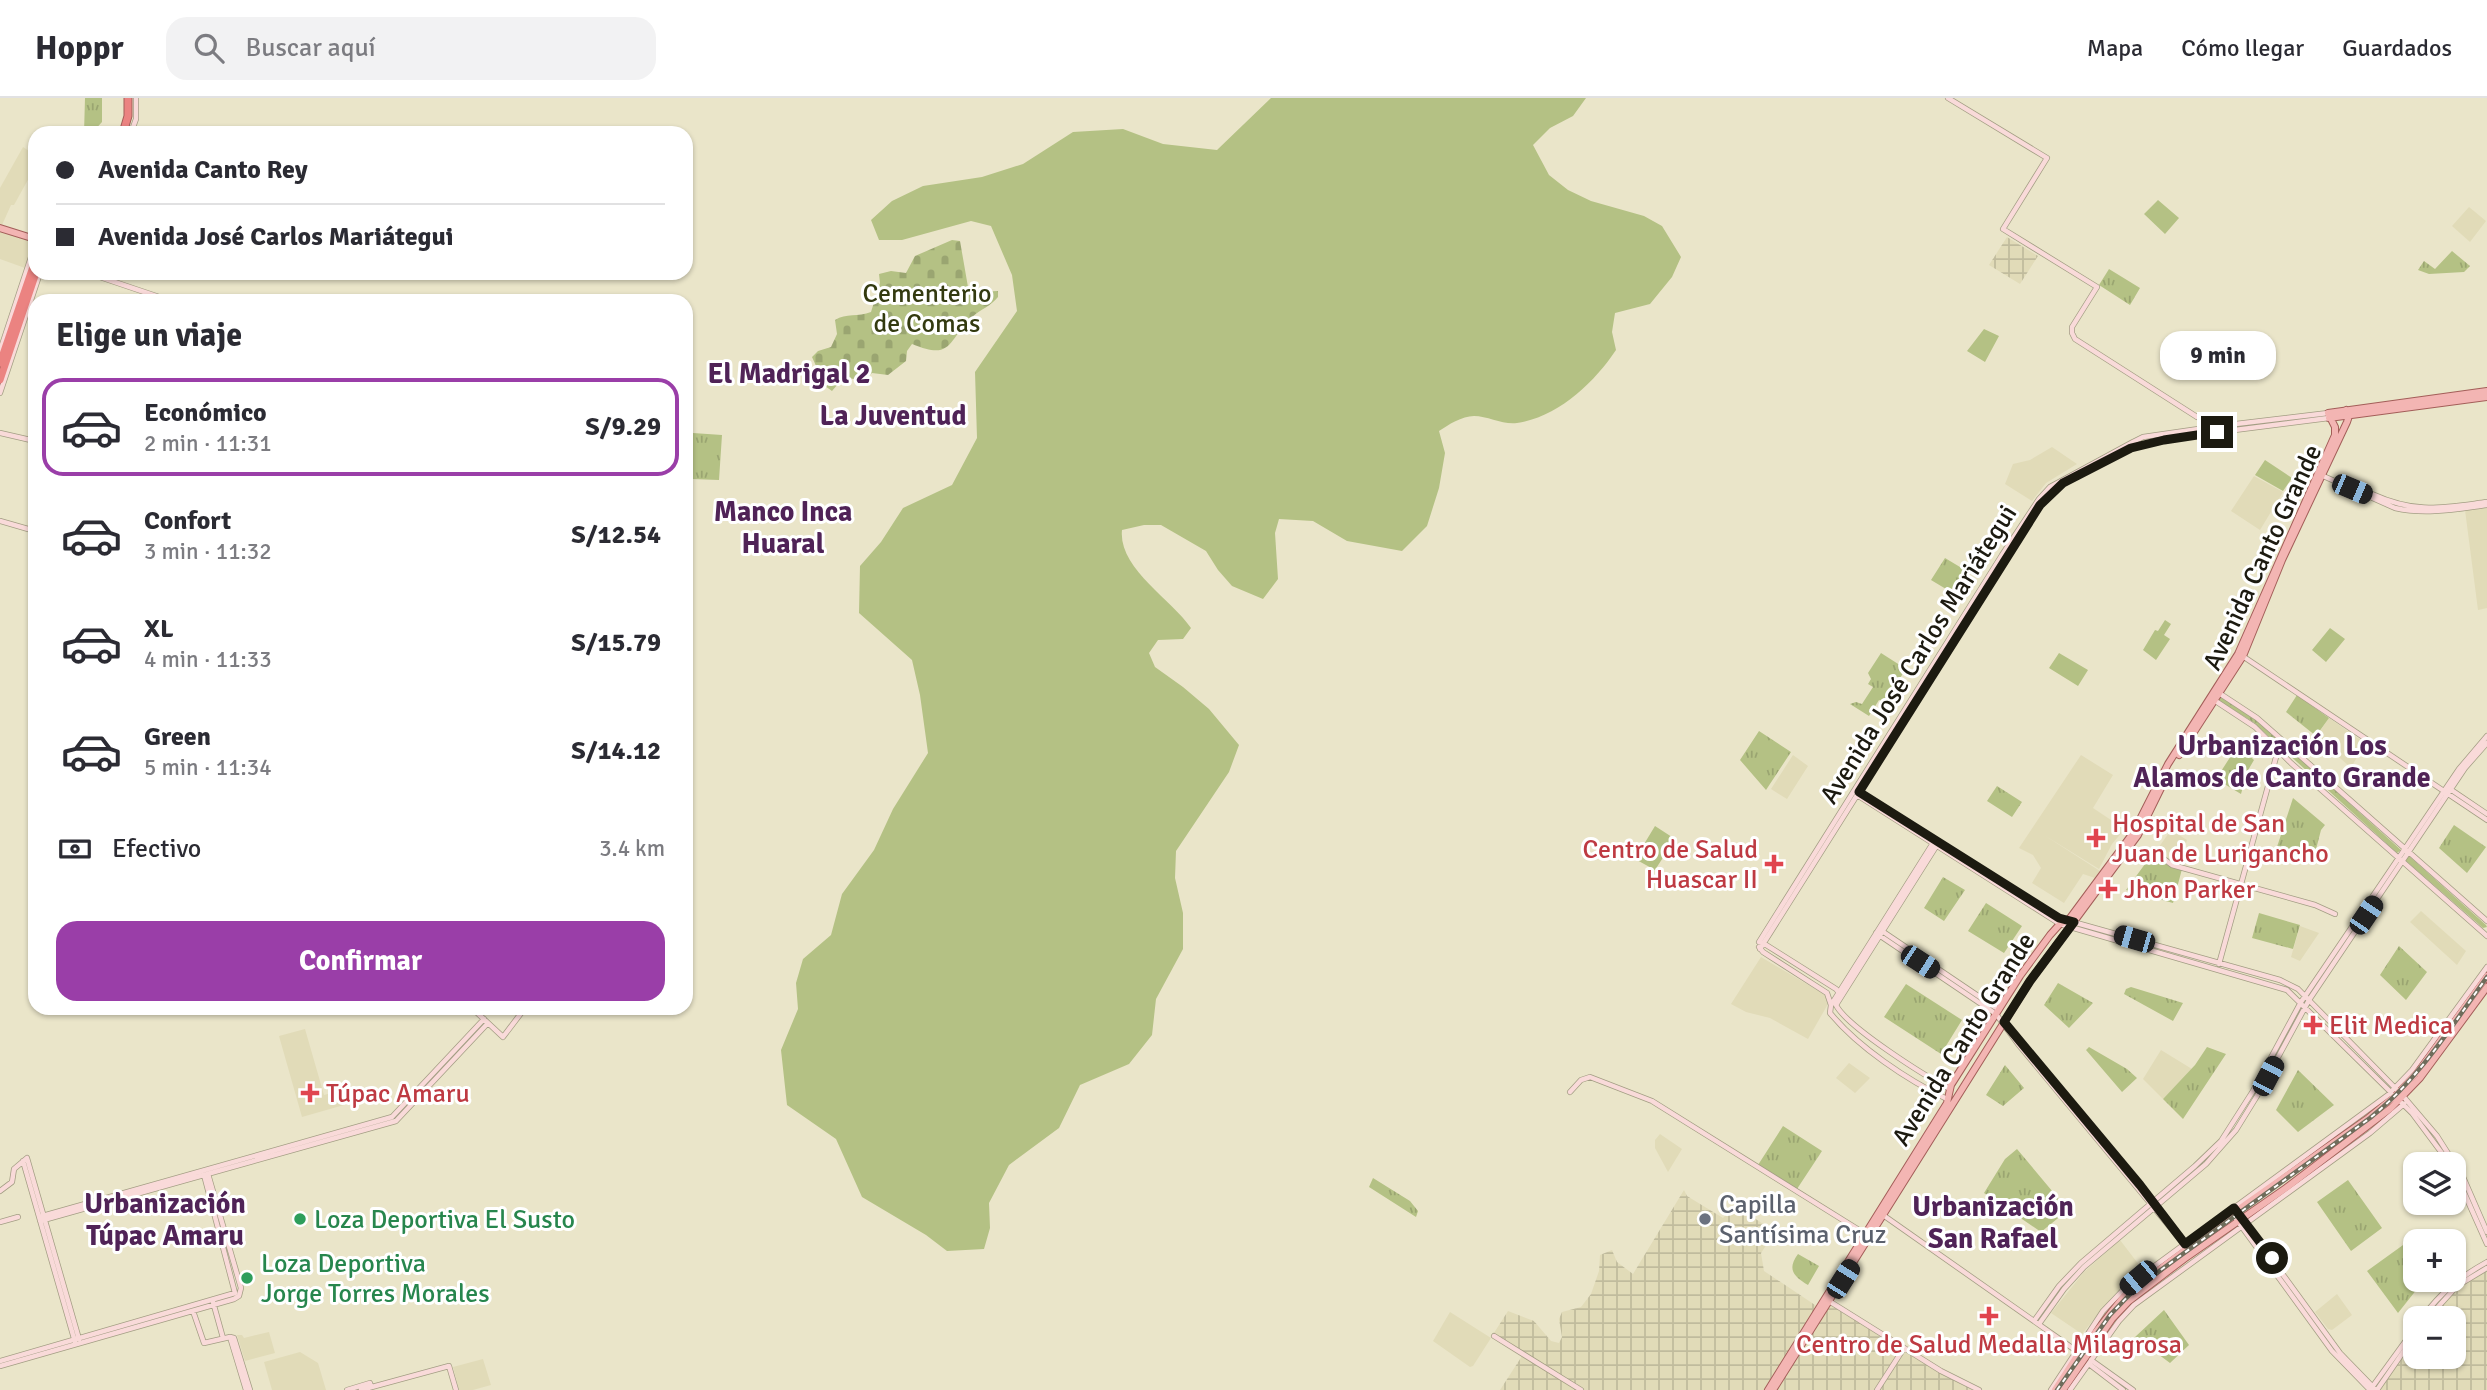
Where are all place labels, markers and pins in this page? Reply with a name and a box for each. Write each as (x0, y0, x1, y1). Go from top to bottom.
place label: Hospital de San Juan de Lurigancho (2112, 808, 2329, 870)
marker: Hospital de San Juan de Lurigancho (2086, 828, 2106, 848)
place label: Centro de Salud Huascar II (1582, 834, 1758, 896)
marker: Centro de Salud Huascar II (1764, 854, 1784, 874)
place label: Jhon Parker (2124, 874, 2256, 906)
marker: Jhon Parker (2098, 879, 2118, 899)
place label: Elit Medica (2329, 1010, 2453, 1042)
marker: Elit Medica (2303, 1015, 2323, 1035)
place label: Túpac Amaru (326, 1078, 470, 1110)
marker: Túpac Amaru (300, 1083, 320, 1103)
place label: Capilla Santísima Cruz (1719, 1189, 1886, 1251)
place label: Loza Deportiva El Susto (314, 1204, 575, 1236)
marker: Loza Deportiva El Susto (292, 1211, 308, 1227)
marker: Capilla Santísima Cruz (1697, 1211, 1713, 1227)
place label: Loza Deportiva Jorge Torres Morales (261, 1248, 490, 1310)
marker: Loza Deportiva Jorge Torres Morales (239, 1270, 255, 1286)
marker: Centro de Salud Medalla Milagrosa (1979, 1306, 1999, 1326)
place label: Centro de Salud Medalla Milagrosa (1796, 1329, 2182, 1361)

